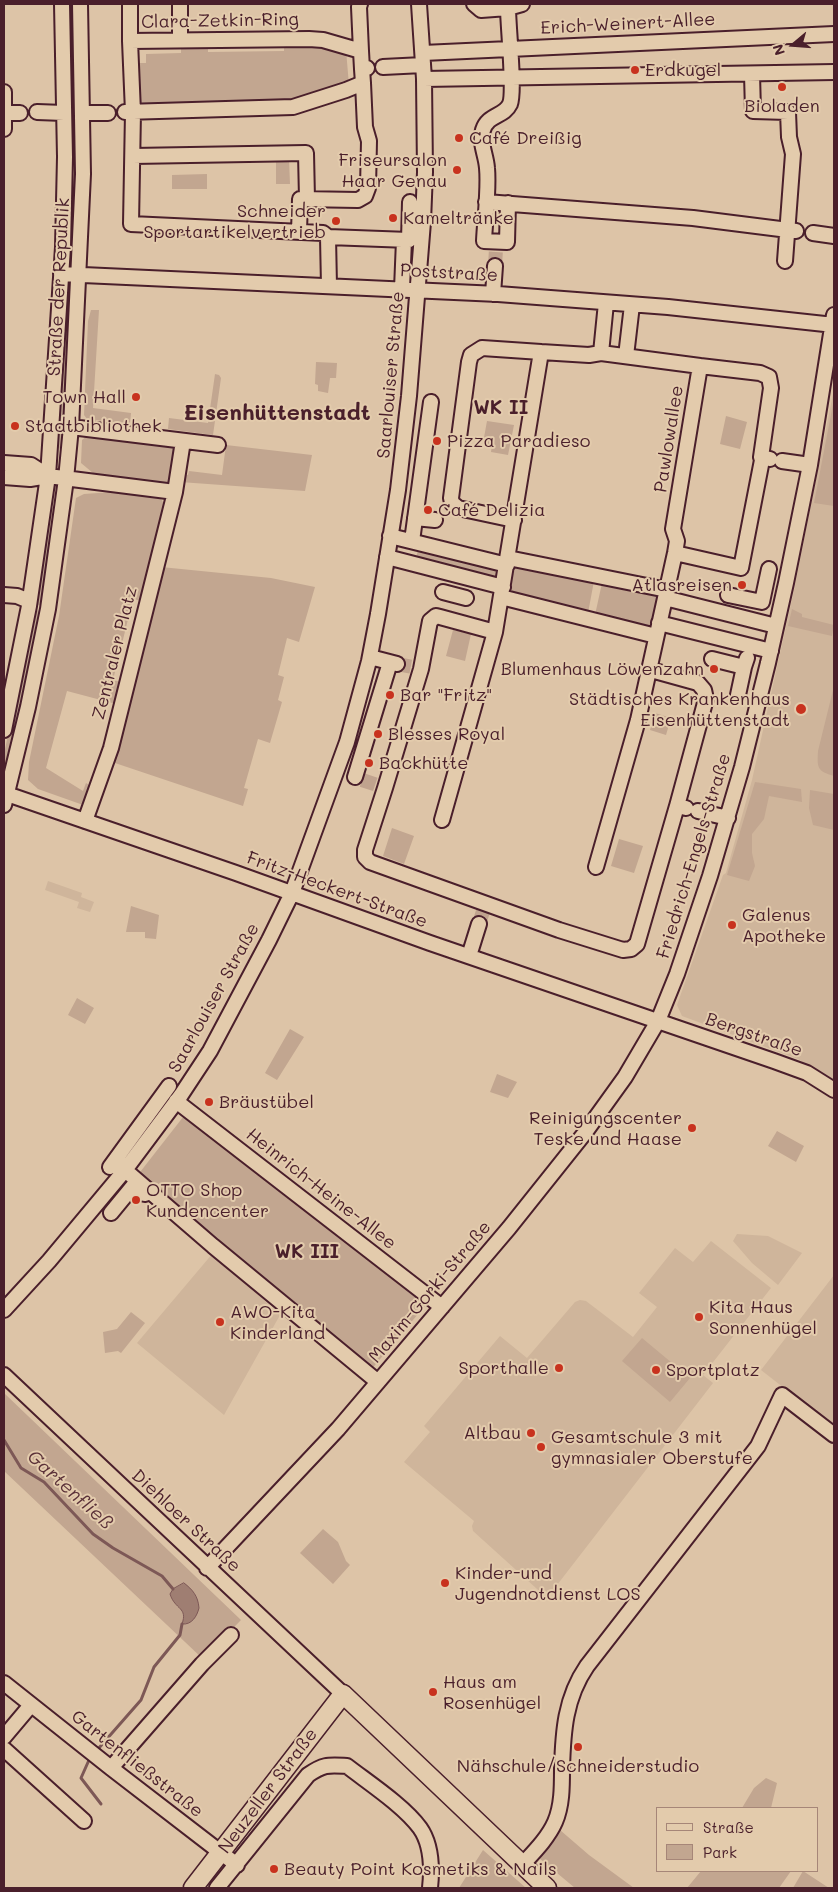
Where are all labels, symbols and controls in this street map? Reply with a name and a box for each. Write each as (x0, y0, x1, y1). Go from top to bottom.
street label: Clara-Zetkin-Ring (141, 9, 299, 33)
street label: Erich-Weinert-Allee (540, 9, 716, 39)
north arrow (768, 20, 818, 70)
text: N (768, 42, 789, 58)
place label: Erdkugel (645, 59, 721, 81)
marker: Erdkugel (629, 64, 641, 76)
marker: Bioladen (776, 81, 788, 93)
place label: Bioladen (744, 95, 820, 117)
place label: Café Dreißig (469, 127, 582, 149)
marker: Café Dreißig (453, 132, 465, 144)
place label: Friseursalon Haar Genau (338, 149, 447, 192)
marker: Friseursalon Haar Genau (451, 164, 463, 176)
street label: Straße der Republik (44, 197, 74, 377)
place label: Schneider Sportartikelvertrieb (143, 200, 326, 242)
place label: Kameltränke (403, 207, 514, 229)
marker: Kameltränke (387, 212, 399, 224)
marker: Schneider Sportartikelvertrieb (330, 215, 342, 227)
street label: Poststraße (400, 260, 498, 286)
street label: Saarlouiser Straße (373, 291, 409, 459)
street label: Pawlowallee (650, 384, 688, 494)
place label: Town Hall (43, 386, 126, 408)
marker: Town Hall (130, 391, 142, 403)
district label: WK II (474, 397, 528, 419)
district label: Eisenhüttenstadt (183, 400, 371, 426)
place label: Stadtbibliothek (25, 415, 162, 437)
marker: Stadtbibliothek (9, 420, 21, 432)
place label: Pizza Paradieso (447, 430, 590, 452)
marker: Pizza Paradieso (431, 435, 443, 447)
place label: Café Delizia (438, 499, 546, 521)
marker: Café Delizia (422, 504, 434, 516)
place label: Atlasreisen (632, 574, 732, 596)
marker: Atlasreisen (736, 579, 748, 591)
street label: Zentraler Platz (88, 584, 142, 722)
place label: Blumenhaus Löwenzahn (501, 658, 704, 680)
marker: Blumenhaus Löwenzahn (708, 663, 720, 675)
place label: Bar "Fritz" (400, 684, 492, 706)
place label: Städtisches Krankenhaus Eisenhüttenstadt (569, 688, 790, 731)
marker: Bar "Fritz" (384, 689, 396, 701)
marker: Städtisches Krankenhaus Eisenhüttenstadt (794, 702, 808, 716)
place label: Blesses Royal (388, 723, 505, 745)
marker: Blesses Royal (372, 728, 384, 740)
street label: Friedrich-Engels-Straße (652, 751, 736, 961)
place label: Backhütte (379, 752, 469, 774)
marker: Backhütte (363, 757, 375, 769)
street label: Fritz-Heckert-Straße (244, 847, 430, 933)
place label: Galenus Apotheke (742, 904, 826, 946)
street label: Saarlouiser Straße (164, 919, 264, 1077)
marker: Galenus Apotheke (726, 919, 738, 931)
street label: Bergstraße (703, 1008, 805, 1062)
place label: Bräustübel (219, 1091, 314, 1113)
marker: Bräustübel (203, 1096, 215, 1108)
place label: Reinigungscenter Teske und Haase (529, 1107, 682, 1150)
marker: Reinigungscenter Teske und Haase (686, 1122, 698, 1134)
street label: Heinrich-Heine-Allee (242, 1124, 400, 1254)
place label: OTTO Shop Kundencenter (146, 1179, 269, 1222)
marker: OTTO Shop Kundencenter (130, 1194, 142, 1206)
street label: Maxim-Gorki-Straße (364, 1217, 496, 1367)
district label: WK III (275, 1241, 339, 1263)
place label: Kita Haus Sonnenhügel (709, 1296, 817, 1338)
place label: AWO-Kita Kinderland (230, 1301, 325, 1344)
marker: Kita Haus Sonnenhügel (693, 1311, 705, 1323)
marker: AWO-Kita Kinderland (214, 1316, 226, 1328)
place label: Sporthalle (459, 1357, 549, 1379)
place label: Sportplatz (666, 1359, 760, 1381)
marker: Sporthalle (553, 1362, 565, 1374)
marker: Sportplatz (650, 1364, 662, 1376)
place label: Altbau (464, 1422, 521, 1444)
place label: Gesamtschule 3 mit gymnasialer Oberstufe (551, 1426, 753, 1468)
marker: Altbau (525, 1427, 537, 1439)
marker: Gesamtschule 3 mit gymnasialer Oberstufe (535, 1441, 547, 1453)
water label: Gartenfließ (22, 1445, 118, 1535)
street label: Diehloer Straße (127, 1465, 245, 1577)
place label: Kinder-und Jugendnotdienst LOS (455, 1562, 641, 1605)
marker: Kinder-und Jugendnotdienst LOS (439, 1577, 451, 1589)
place label: Haus am Rosenhügel (443, 1671, 541, 1714)
marker: Haus am Rosenhügel (427, 1686, 439, 1698)
street label: Gartenfließstraße (67, 1706, 207, 1822)
street label: Neuzeller Straße (214, 1724, 322, 1858)
marker: Nähschule/Schneiderstudio (572, 1741, 584, 1753)
place label: Nähschule/Schneiderstudio (457, 1755, 699, 1777)
legend (656, 1807, 818, 1872)
text: Straße (703, 1817, 754, 1837)
text: Park (703, 1842, 737, 1862)
place label: Beauty Point Kosmetiks & Nails (284, 1858, 557, 1880)
marker: Beauty Point Kosmetiks & Nails (268, 1863, 280, 1875)

